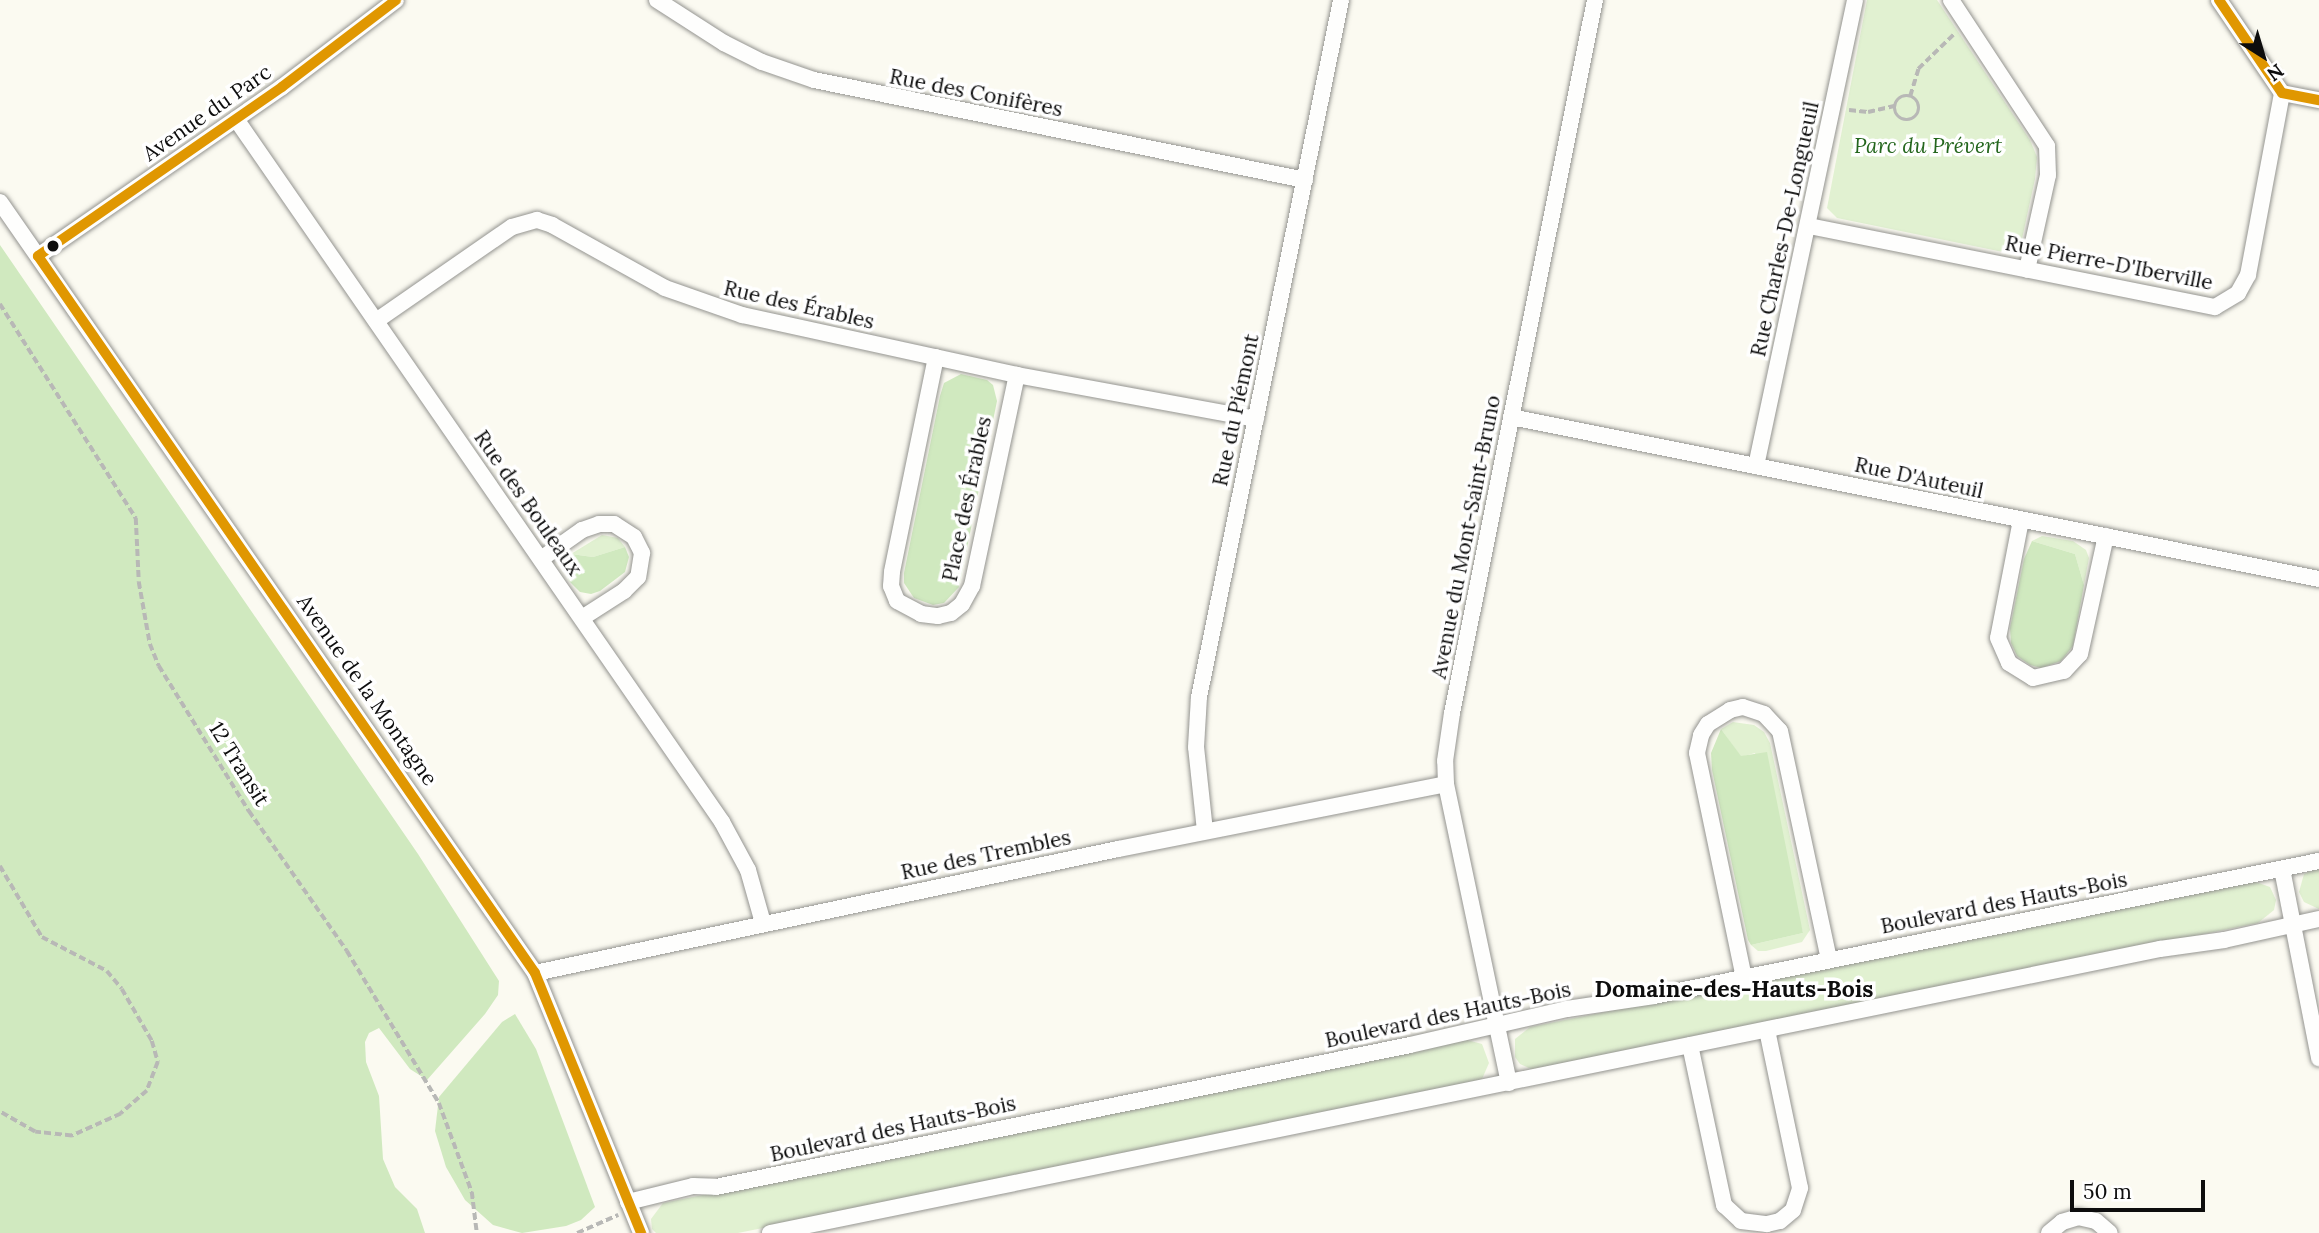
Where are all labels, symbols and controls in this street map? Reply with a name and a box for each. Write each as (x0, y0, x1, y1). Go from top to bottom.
north arrow (2228, 21, 2298, 91)
street label: Avenue du Parc (138, 59, 276, 167)
text: N (2263, 59, 2289, 87)
street label: Rue des Conifères (887, 64, 1065, 122)
street label: Rue Charles-De-Longueuil (1746, 99, 1824, 359)
park label: Parc du Prévert (1854, 133, 2002, 159)
street label: Rue Pierre-D'Iberville (2003, 230, 2215, 296)
unlabelled marker (46, 239, 60, 253)
street label: Rue des Érables (721, 275, 877, 335)
street label: Rue du Piémont (1208, 332, 1264, 488)
street label: Avenue du Mont-Saint-Bruno (1426, 393, 1506, 681)
street label: Place des Érables (937, 414, 997, 584)
street label: Rue des Bouleaux (469, 426, 587, 580)
street label: Rue D'Auteuil (1852, 452, 1986, 504)
street label: Avenue de la Montagne (292, 590, 442, 790)
street label: 12 Transit (203, 717, 275, 811)
street label: Rue des Trembles (899, 825, 1073, 885)
street label: Boulevard des Hauts-Bois (1879, 867, 2129, 939)
district label: Domaine-des-Hauts-Bois (1595, 975, 1873, 1003)
street label: Boulevard des Hauts-Bois (1323, 977, 1573, 1053)
street label: Boulevard des Hauts-Bois (768, 1091, 1018, 1167)
scale bar (2074, 1166, 2209, 1210)
text: 50 m (2083, 1178, 2132, 1205)

